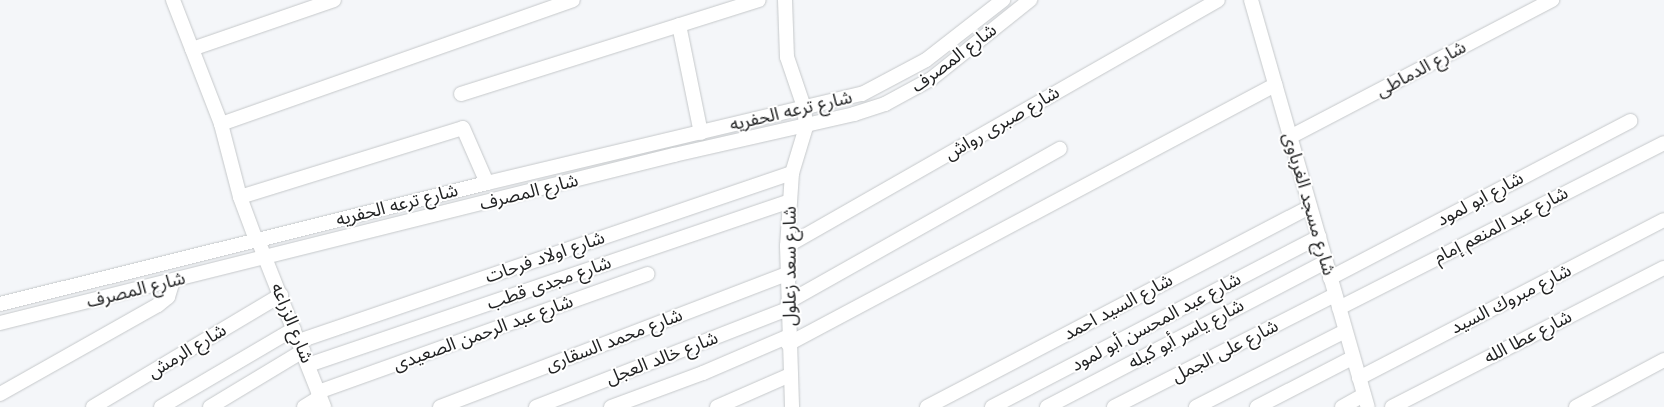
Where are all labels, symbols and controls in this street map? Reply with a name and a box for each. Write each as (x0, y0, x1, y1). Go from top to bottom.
street label: شارع المصرف (907, 19, 1001, 97)
street label: شارع الدماطى (1372, 36, 1470, 102)
street label: شارع صبرى رواش (941, 81, 1063, 165)
street label: شارع ترعه الحفريه (728, 86, 854, 136)
street label: شارع مسجد الغرباوى (1278, 130, 1340, 278)
street label: شارع ابو لمود (1433, 167, 1527, 231)
street label: شارع المصرف (477, 169, 581, 215)
street label: شارع ترعه الحفريه (334, 179, 460, 231)
street label: شارع عبد المنعم إمام (1430, 182, 1572, 268)
street label: شارع سعد زعلول (779, 206, 801, 326)
street label: شارع اولاد فرحات (482, 226, 608, 288)
street label: شارع مجدى قطب (484, 252, 614, 314)
street label: شارع مبروك السيد (1447, 259, 1575, 339)
street label: شارع المصرف (84, 267, 188, 313)
street label: شارع عبد المحسن أبو لمود (1067, 268, 1245, 376)
street label: شارع السيد احمد (1060, 269, 1176, 345)
street label: شارع الزراعه (266, 280, 318, 366)
street label: شارع عبد الرحمن الصعيدى (390, 290, 576, 376)
street label: شارع ياسر أبو كيله (1124, 294, 1248, 374)
street label: شارع محمد السقارى (543, 304, 685, 376)
street label: شارع عطا الله (1481, 306, 1575, 368)
street label: شارع على الجمل (1168, 315, 1282, 387)
street label: شارع الرمش (144, 319, 230, 383)
street label: شارع خالد العجل (603, 327, 721, 389)

